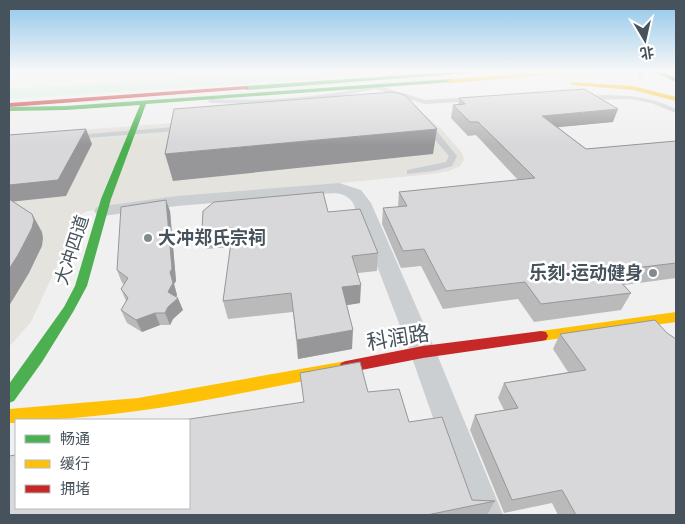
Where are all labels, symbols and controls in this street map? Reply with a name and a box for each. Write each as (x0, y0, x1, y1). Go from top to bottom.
north arrow (620, 15, 670, 65)
text: 北 (639, 42, 656, 64)
street label: 大冲四道 (49, 212, 95, 288)
place label: 大冲郑氏宗祠 (158, 225, 266, 251)
marker: 大冲郑氏宗祠 (142, 232, 154, 244)
place label: 乐刻·运动健身 (529, 260, 643, 286)
marker: 乐刻·运动健身 (647, 267, 659, 279)
street label: 科润路 (365, 318, 431, 358)
legend (15, 419, 190, 509)
text: 畅通 (60, 428, 90, 450)
text: 缓行 (60, 453, 90, 475)
text: 拥堵 (60, 478, 90, 500)

